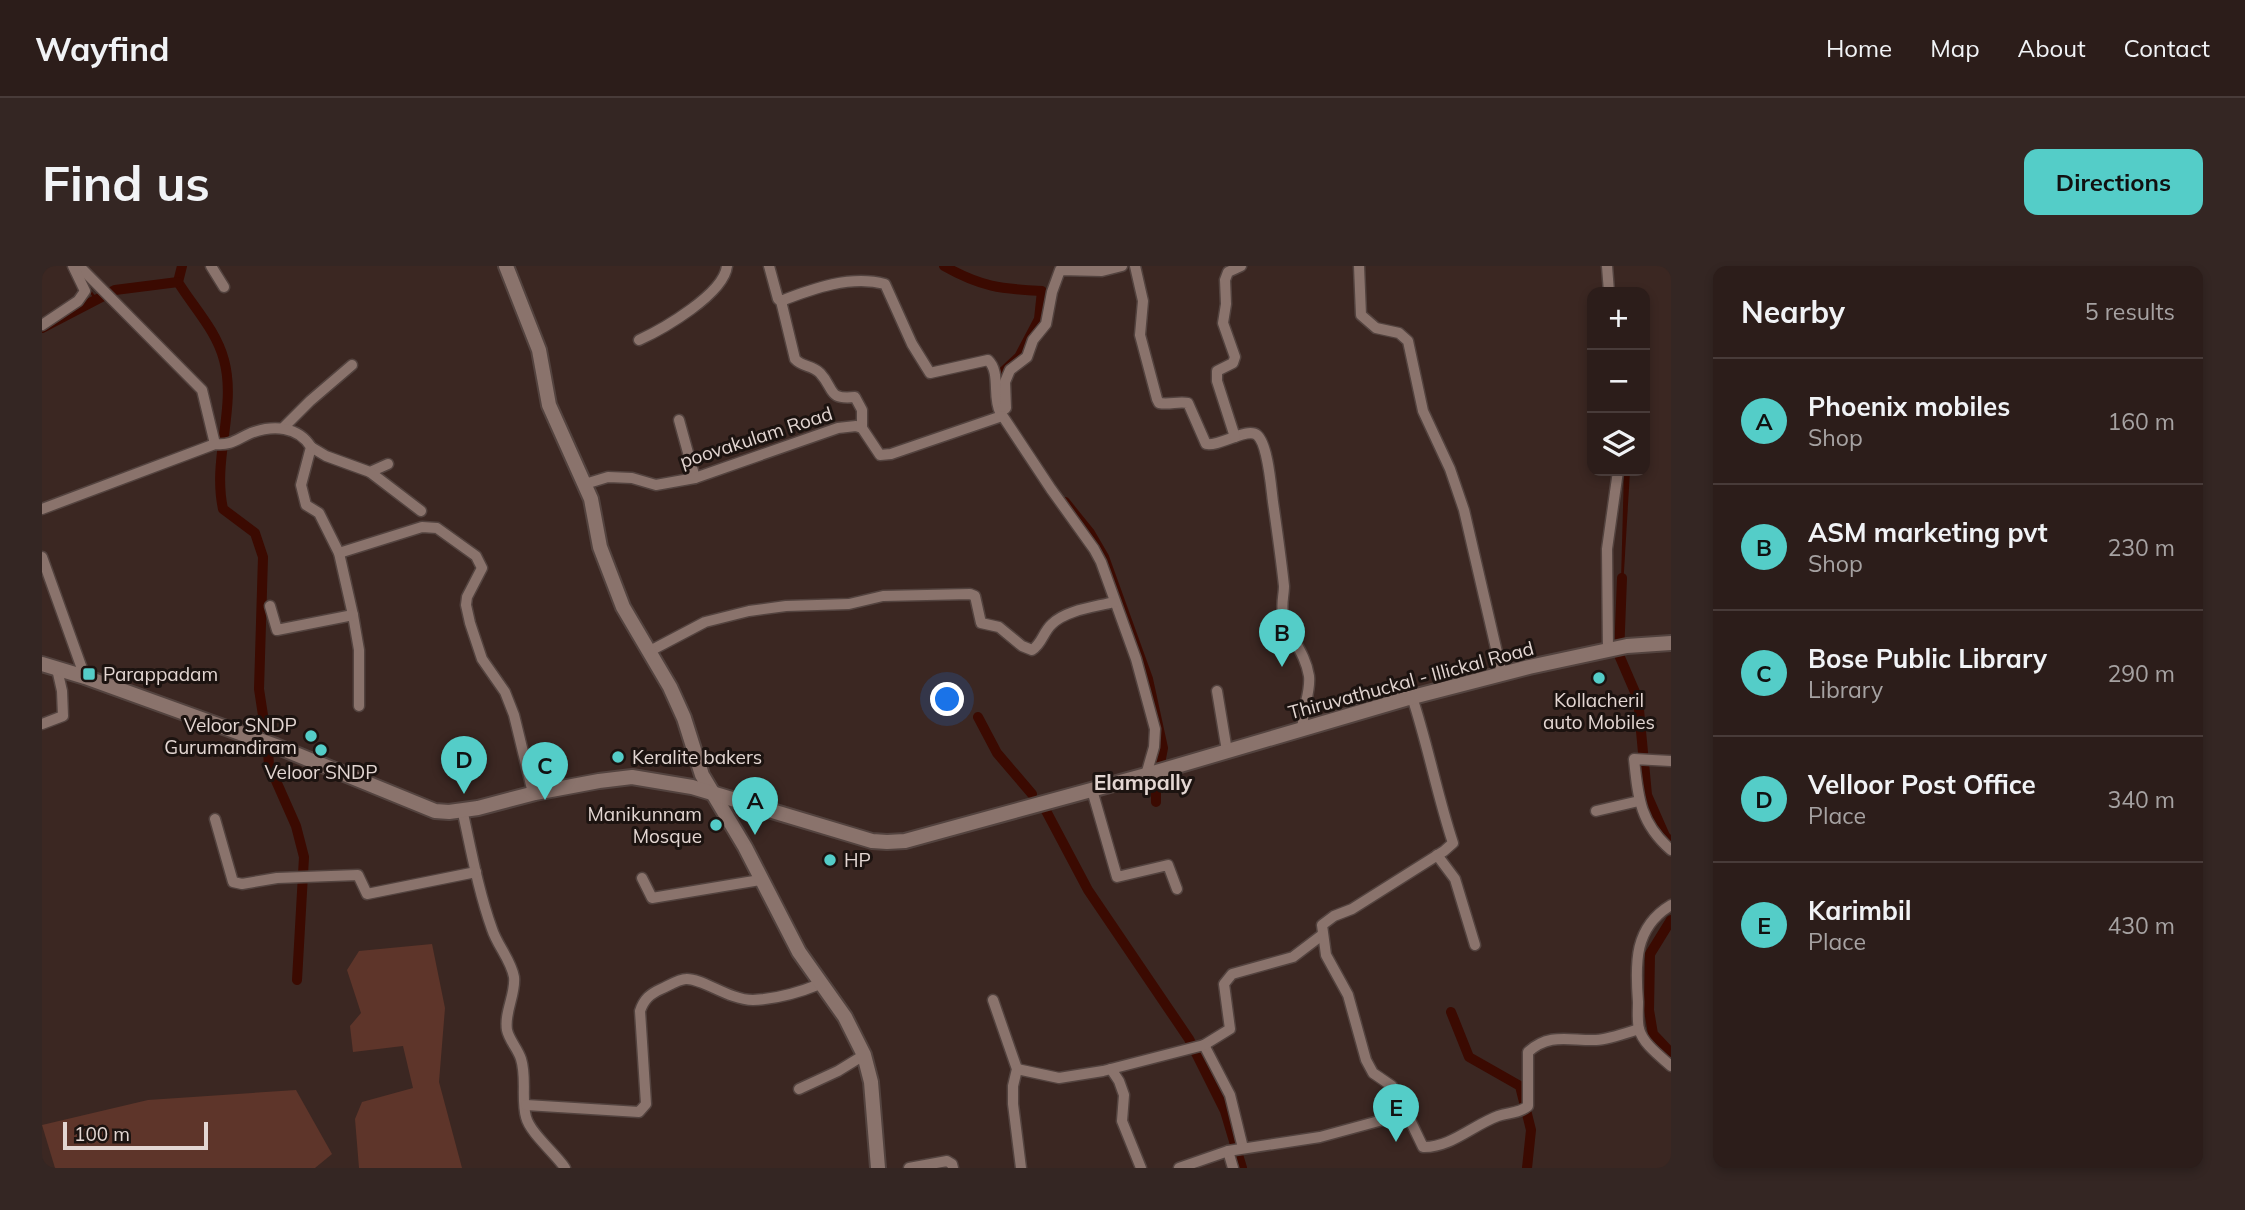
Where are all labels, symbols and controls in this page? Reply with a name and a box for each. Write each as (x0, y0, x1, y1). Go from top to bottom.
text: Wayfind (35, 28, 170, 69)
text: Home (1826, 33, 1892, 63)
text: Map (1930, 33, 1980, 63)
text: About (2018, 33, 2086, 63)
text: Contact (2124, 33, 2210, 63)
button: Directions (2024, 149, 2203, 215)
text: Find us (42, 152, 210, 213)
map controls (1587, 287, 1650, 476)
button: + (1587, 287, 1650, 350)
text: Nearby (1741, 293, 1845, 331)
text: 5 results (2085, 297, 2175, 326)
button: − (1587, 350, 1650, 413)
text: Phoenix mobiles (1808, 390, 2010, 423)
street label: poovakulam Road (677, 401, 835, 473)
text: A (1755, 407, 1773, 436)
text: 160 m (2107, 407, 2175, 436)
button: layers (1587, 413, 1650, 476)
text: Shop (1808, 423, 1863, 452)
text: ASM marketing pvt (1808, 516, 2048, 549)
text: B (1756, 533, 1772, 562)
text: 230 m (2107, 533, 2175, 562)
text: Shop (1808, 549, 1863, 578)
pin: B (1259, 609, 1305, 667)
street label: Thiruvathuckal - Illickal Road (1286, 636, 1536, 724)
text: Bose Public Library (1808, 642, 2047, 675)
text: C (1756, 659, 1772, 688)
text: 290 m (2107, 659, 2175, 688)
place label: Parappadam (103, 662, 218, 686)
marker: Parappadam (81, 666, 97, 682)
marker: Kollacheril auto Mobiles (1591, 670, 1607, 686)
text: Library (1808, 675, 1883, 704)
your location (930, 682, 964, 716)
place label: Kollacheril auto Mobiles (1543, 688, 1655, 734)
place label: Veloor SNDP Gurumandiram (164, 713, 297, 759)
marker: Veloor SNDP Gurumandiram (303, 728, 319, 744)
pin: D (441, 736, 487, 794)
marker: Veloor SNDP (313, 742, 329, 758)
pin: C (522, 742, 568, 800)
place label: Keralite bakers (632, 745, 762, 769)
marker: Keralite bakers (610, 749, 626, 765)
place label: Veloor SNDP (264, 760, 378, 784)
text: Velloor Post Office (1808, 768, 2036, 801)
district label: Elampally (1094, 769, 1193, 795)
pin: A (732, 777, 778, 835)
text: D (1755, 785, 1773, 814)
text: 340 m (2107, 785, 2175, 814)
text: Place (1808, 801, 1866, 830)
place label: Manikunnam Mosque (588, 802, 702, 848)
marker: Manikunnam Mosque (708, 817, 724, 833)
place label: HP (844, 848, 871, 872)
marker: HP (822, 852, 838, 868)
text: Karimbil (1808, 894, 1912, 927)
text: E (1757, 911, 1771, 940)
text: 430 m (2107, 911, 2175, 940)
text: Place (1808, 927, 1866, 956)
pin: E (1373, 1084, 1419, 1142)
scale bar (63, 1119, 208, 1151)
text: 100 m (74, 1122, 130, 1146)

